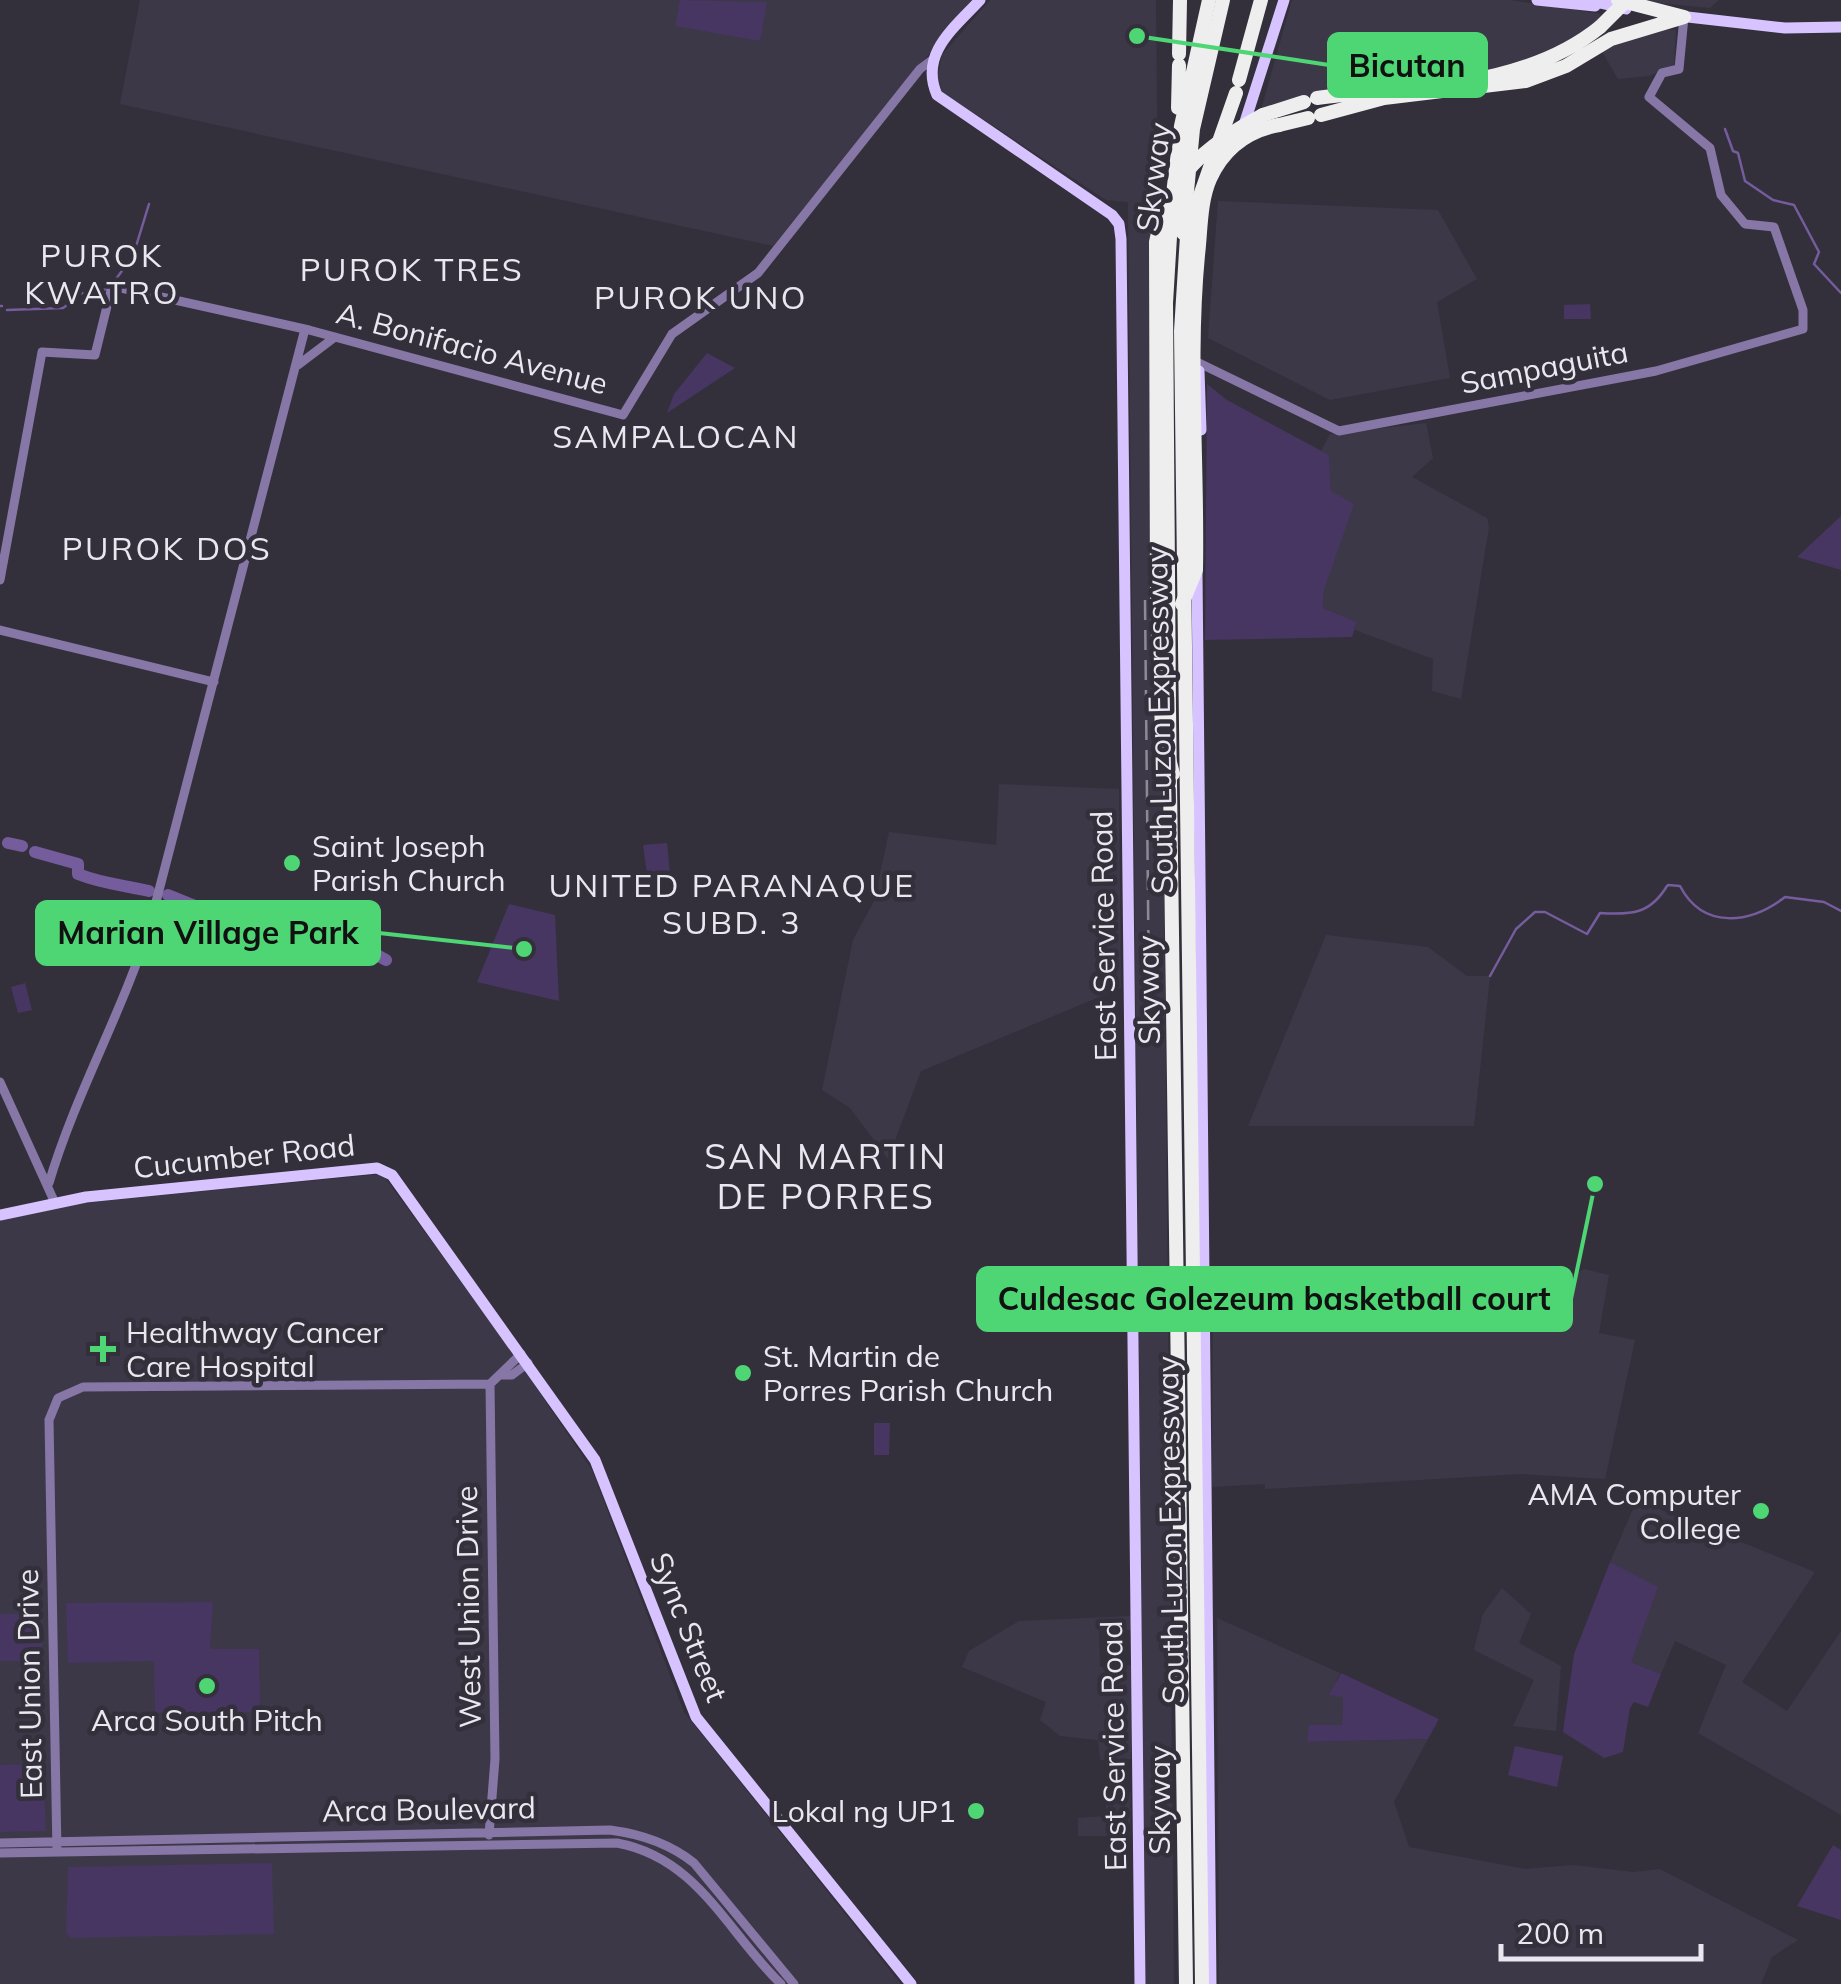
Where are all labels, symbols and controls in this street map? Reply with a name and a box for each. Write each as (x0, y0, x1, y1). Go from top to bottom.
callout: Bicutan (1329, 34, 1486, 96)
text: Bicutan (1349, 45, 1465, 85)
street label: Skyway (1127, 120, 1179, 234)
district label: PUROK KWATRO (24, 235, 180, 312)
district label: PUROK TRES (300, 249, 524, 289)
district label: PUROK UNO (594, 277, 808, 317)
street label: A. Bonifacio Avenue (332, 294, 612, 402)
street label: Sampaguita (1457, 332, 1631, 402)
district label: SAMPALOCAN (552, 416, 800, 456)
district label: PUROK DOS (62, 528, 272, 568)
street label: South Luzon Expressway (1137, 546, 1181, 894)
street label: East Service Road (1082, 810, 1124, 1062)
place label: Saint Joseph Parish Church (312, 827, 506, 899)
marker: Saint Joseph Parish Church (281, 852, 303, 874)
district label: UNITED PARANAQUE SUBD. 3 (548, 865, 916, 942)
callout: Marian Village Park (37, 902, 379, 964)
text: Marian Village Park (57, 912, 360, 952)
street label: Skyway (1128, 935, 1168, 1045)
street label: Cucumber Road (131, 1125, 357, 1187)
district label: SAN MARTIN DE PORRES (704, 1134, 948, 1218)
callout: Culdesac Golezeum basketball court (978, 1268, 1571, 1330)
text: Culdesac Golezeum basketball court (997, 1278, 1551, 1318)
place label: Healthway Cancer Care Hospital (126, 1313, 383, 1385)
marker: Healthway Cancer Care Hospital (90, 1336, 116, 1362)
place label: St. Martin de Porres Parish Church (763, 1337, 1053, 1409)
street label: South Luzon Expressway (1148, 1356, 1192, 1704)
marker: St. Martin de Porres Parish Church (732, 1362, 754, 1384)
place label: AMA Computer College (1528, 1475, 1741, 1547)
street label: West Union Drive (447, 1485, 489, 1729)
marker: AMA Computer College (1750, 1500, 1772, 1522)
street label: Sync Street (642, 1547, 736, 1707)
street label: East Union Drive (8, 1569, 50, 1799)
street label: East Service Road (1092, 1620, 1134, 1872)
marker: Arca South Pitch (196, 1675, 218, 1697)
place label: Arca South Pitch (91, 1701, 323, 1739)
street label: Skyway (1140, 1745, 1178, 1855)
street label: Arca Boulevard (322, 1788, 536, 1830)
place label: Lokal ng UP1 (771, 1792, 956, 1830)
marker: Lokal ng UP1 (965, 1800, 987, 1822)
scale bar (1501, 1899, 1701, 1961)
text: 200 m (1516, 1914, 1604, 1952)

